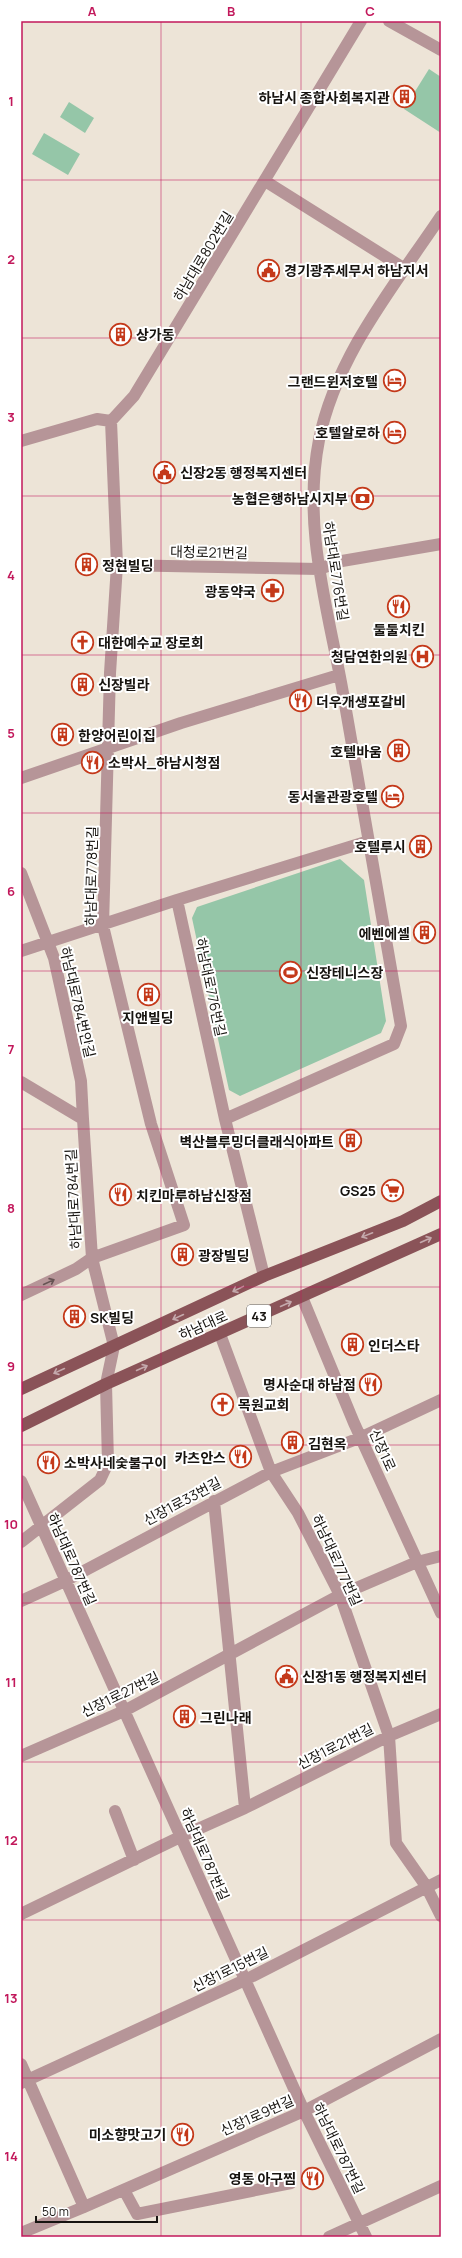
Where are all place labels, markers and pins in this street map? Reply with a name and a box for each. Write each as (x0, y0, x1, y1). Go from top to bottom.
building icon: 하남시 종합사회복지관 (392, 84, 418, 110)
place label: 하남시 종합사회복지관 (258, 88, 390, 107)
public building icon: 경기광주세무서 하남지서 (256, 257, 282, 283)
place label: 경기광주세무서 하남지서 (284, 261, 428, 280)
building icon: 상가동 (107, 321, 133, 347)
place label: 상가동 (136, 325, 175, 344)
hotel icon: 그랜드윈저호텔 (381, 368, 407, 394)
place label: 그랜드윈저호텔 (288, 372, 378, 391)
hotel icon: 호텔알로하 (382, 419, 408, 445)
place label: 호텔알로하 (316, 423, 380, 442)
public building icon: 신장2동 행정복지센터 (152, 459, 178, 485)
place label: 신장2동 행정복지센터 (180, 463, 307, 482)
bank icon: 농협은행하남시지부 (350, 485, 376, 511)
place label: 농협은행하남시지부 (232, 489, 348, 508)
building icon: 정현빌딩 (73, 552, 99, 578)
place label: 정현빌딩 (102, 556, 154, 575)
pharmacy icon: 광동약국 (259, 578, 285, 604)
place label: 광동약국 (204, 582, 256, 601)
restaurant icon: 둘둘치킨 (386, 594, 412, 620)
place label: 둘둘치킨 (373, 620, 425, 639)
church icon: 대한예수교 장로회 (70, 629, 96, 655)
place label: 대한예수교 장로회 (98, 633, 204, 652)
hospital icon: 청담연한의원 (410, 643, 436, 669)
place label: 청담연한의원 (331, 647, 408, 666)
building icon: 신장빌라 (70, 671, 96, 697)
place label: 신장빌라 (98, 675, 150, 694)
restaurant icon: 더우개생포갈비 (287, 688, 313, 714)
place label: 더우개생포갈비 (316, 692, 406, 711)
building icon: 한양어린이집 (50, 722, 76, 748)
place label: 한양어린이집 (78, 726, 155, 745)
building icon: 호텔바움 (385, 738, 411, 764)
place label: 호텔바움 (330, 742, 382, 761)
restaurant icon: 소박사_하남시청점 (80, 749, 106, 775)
place label: 소박사_하남시청점 (108, 753, 220, 772)
hotel icon: 동서울관광호텔 (380, 783, 406, 809)
place label: 동서울관광호텔 (288, 787, 378, 806)
building icon: 호텔루시 (408, 833, 434, 859)
place label: 호텔루시 (354, 837, 406, 856)
building icon: 에벤에셀 (412, 920, 438, 946)
place label: 에벤에셀 (358, 924, 410, 943)
sports icon: 신장테니스장 (278, 959, 304, 985)
place label: 신장테니스장 (306, 963, 383, 982)
building icon: 지앤빌딩 (135, 982, 161, 1008)
place label: 지앤빌딩 (122, 1008, 174, 1027)
building icon: 벽산블루밍더클래식아파트 (337, 1128, 363, 1154)
place label: 벽산블루밍더클래식아파트 (179, 1132, 334, 1151)
supermarket icon: GS25 (379, 1177, 405, 1203)
place label: GS25 (340, 1181, 376, 1200)
restaurant icon: 치킨마루하남신장점 (107, 1182, 133, 1208)
place label: 치킨마루하남신장점 (136, 1186, 252, 1205)
building icon: 광장빌딩 (170, 1242, 196, 1268)
place label: 광장빌딩 (198, 1246, 250, 1265)
building icon: SK빌딩 (62, 1304, 88, 1330)
place label: SK빌딩 (90, 1308, 134, 1327)
building icon: 인더스타 (339, 1332, 365, 1358)
place label: 인더스타 (368, 1336, 420, 1355)
restaurant icon: 명사순대 하남점 (358, 1371, 384, 1397)
place label: 명사순대 하남점 (263, 1375, 356, 1394)
church icon: 목원교회 (209, 1391, 235, 1417)
place label: 목원교회 (238, 1395, 290, 1414)
building icon: 김현옥 (280, 1430, 306, 1456)
place label: 김현옥 (308, 1434, 347, 1453)
restaurant icon: 카츠안스 (228, 1444, 254, 1470)
place label: 카츠안스 (174, 1448, 226, 1467)
restaurant icon: 소박사네숯불구이 (36, 1449, 62, 1475)
place label: 소박사네숯불구이 (64, 1453, 167, 1472)
public building icon: 신장1동 행정복지센터 (273, 1663, 299, 1689)
place label: 신장1동 행정복지센터 (302, 1667, 427, 1686)
building icon: 그린나래 (172, 1704, 198, 1730)
place label: 그린나래 (200, 1708, 252, 1727)
restaurant icon: 미소향맛고기 (169, 2121, 195, 2147)
place label: 미소향맛고기 (89, 2125, 166, 2144)
restaurant icon: 영동 아구찜 (299, 2165, 325, 2191)
place label: 영동 아구찜 (229, 2169, 296, 2188)

